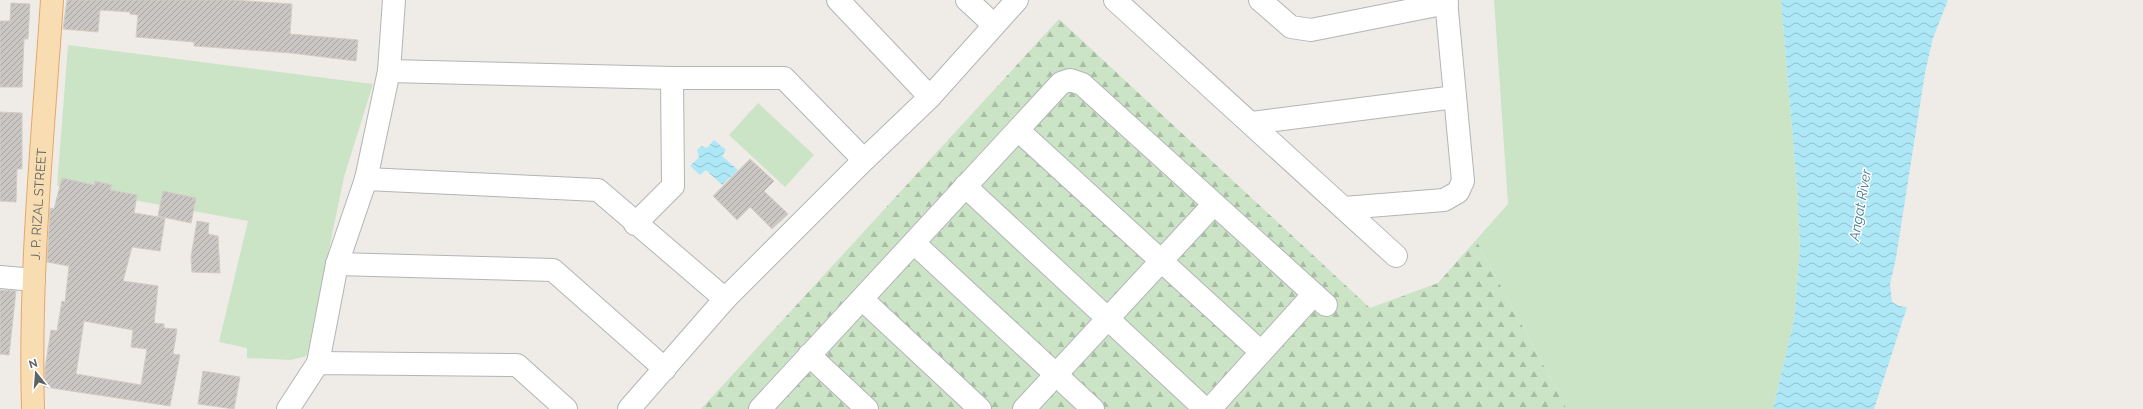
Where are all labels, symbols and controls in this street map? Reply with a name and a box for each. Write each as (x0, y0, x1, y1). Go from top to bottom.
street label: J. P. RIZAL STREET (28, 148, 49, 260)
water label: Angat River (1846, 167, 1874, 243)
north arrow (16, 353, 56, 393)
text: N (27, 356, 39, 371)

